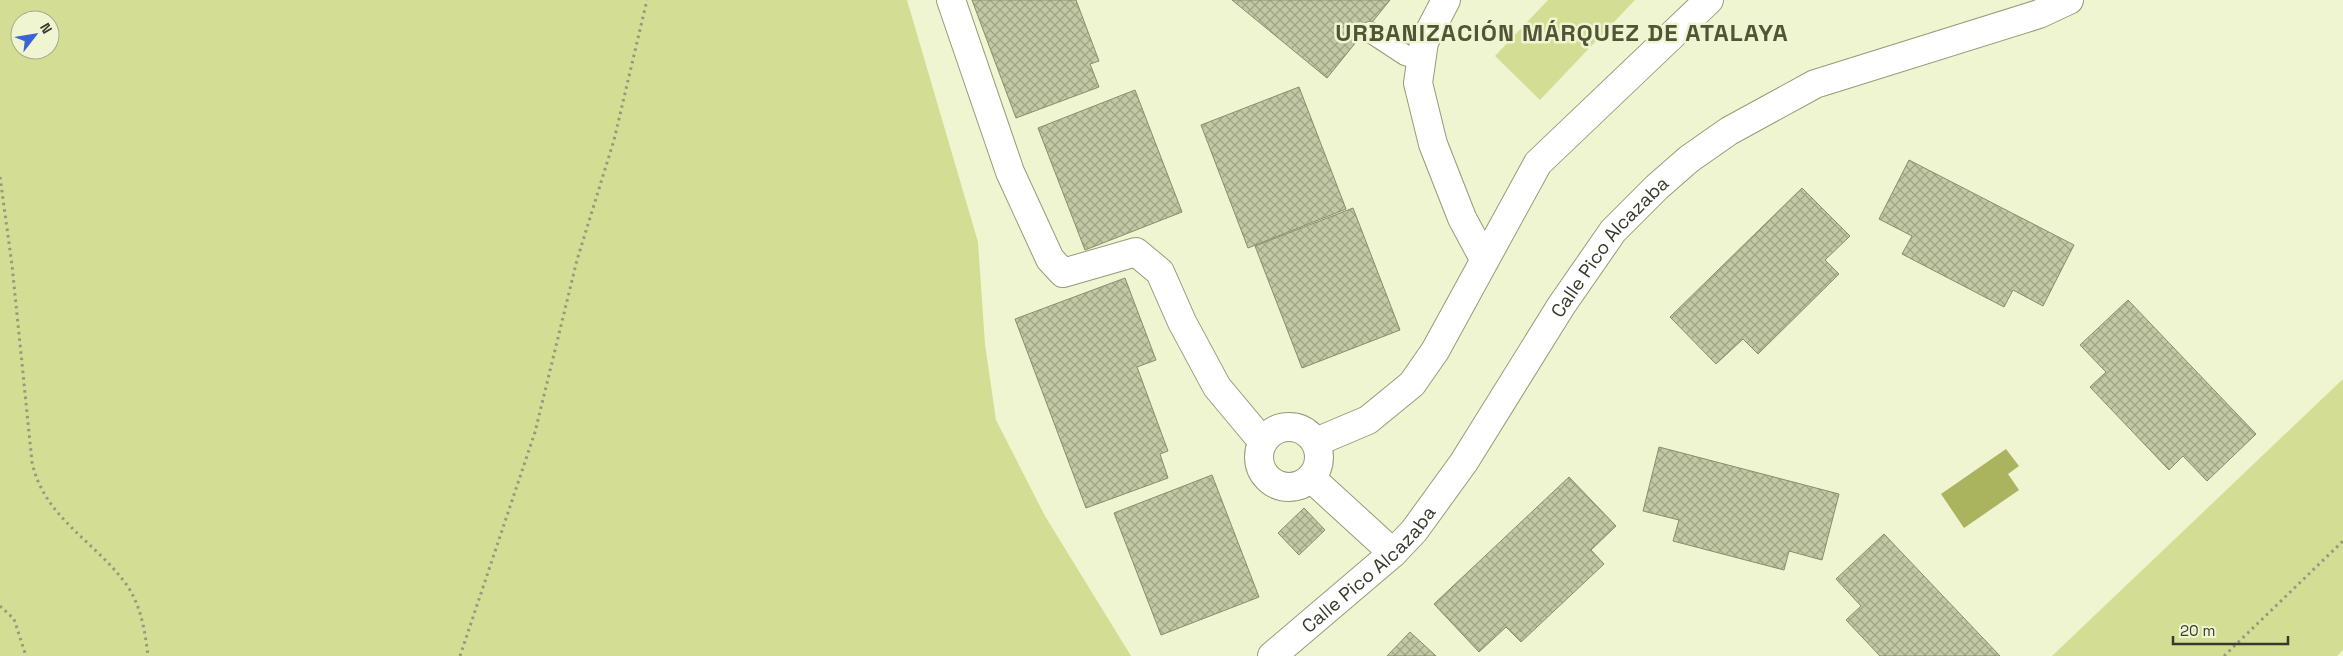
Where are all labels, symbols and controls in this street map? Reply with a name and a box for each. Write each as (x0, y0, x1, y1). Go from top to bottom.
north arrow (10, 10, 60, 60)
district label: URBANIZACIÓN MÁRQUEZ DE ATALAYA (1335, 17, 1789, 48)
text: N (36, 20, 56, 37)
street label: Calle Pico Alcazaba (1545, 171, 1674, 322)
street label: Calle Pico Alcazaba (1296, 501, 1441, 638)
scale bar (2173, 614, 2288, 646)
text: 20 m (2180, 621, 2215, 640)

